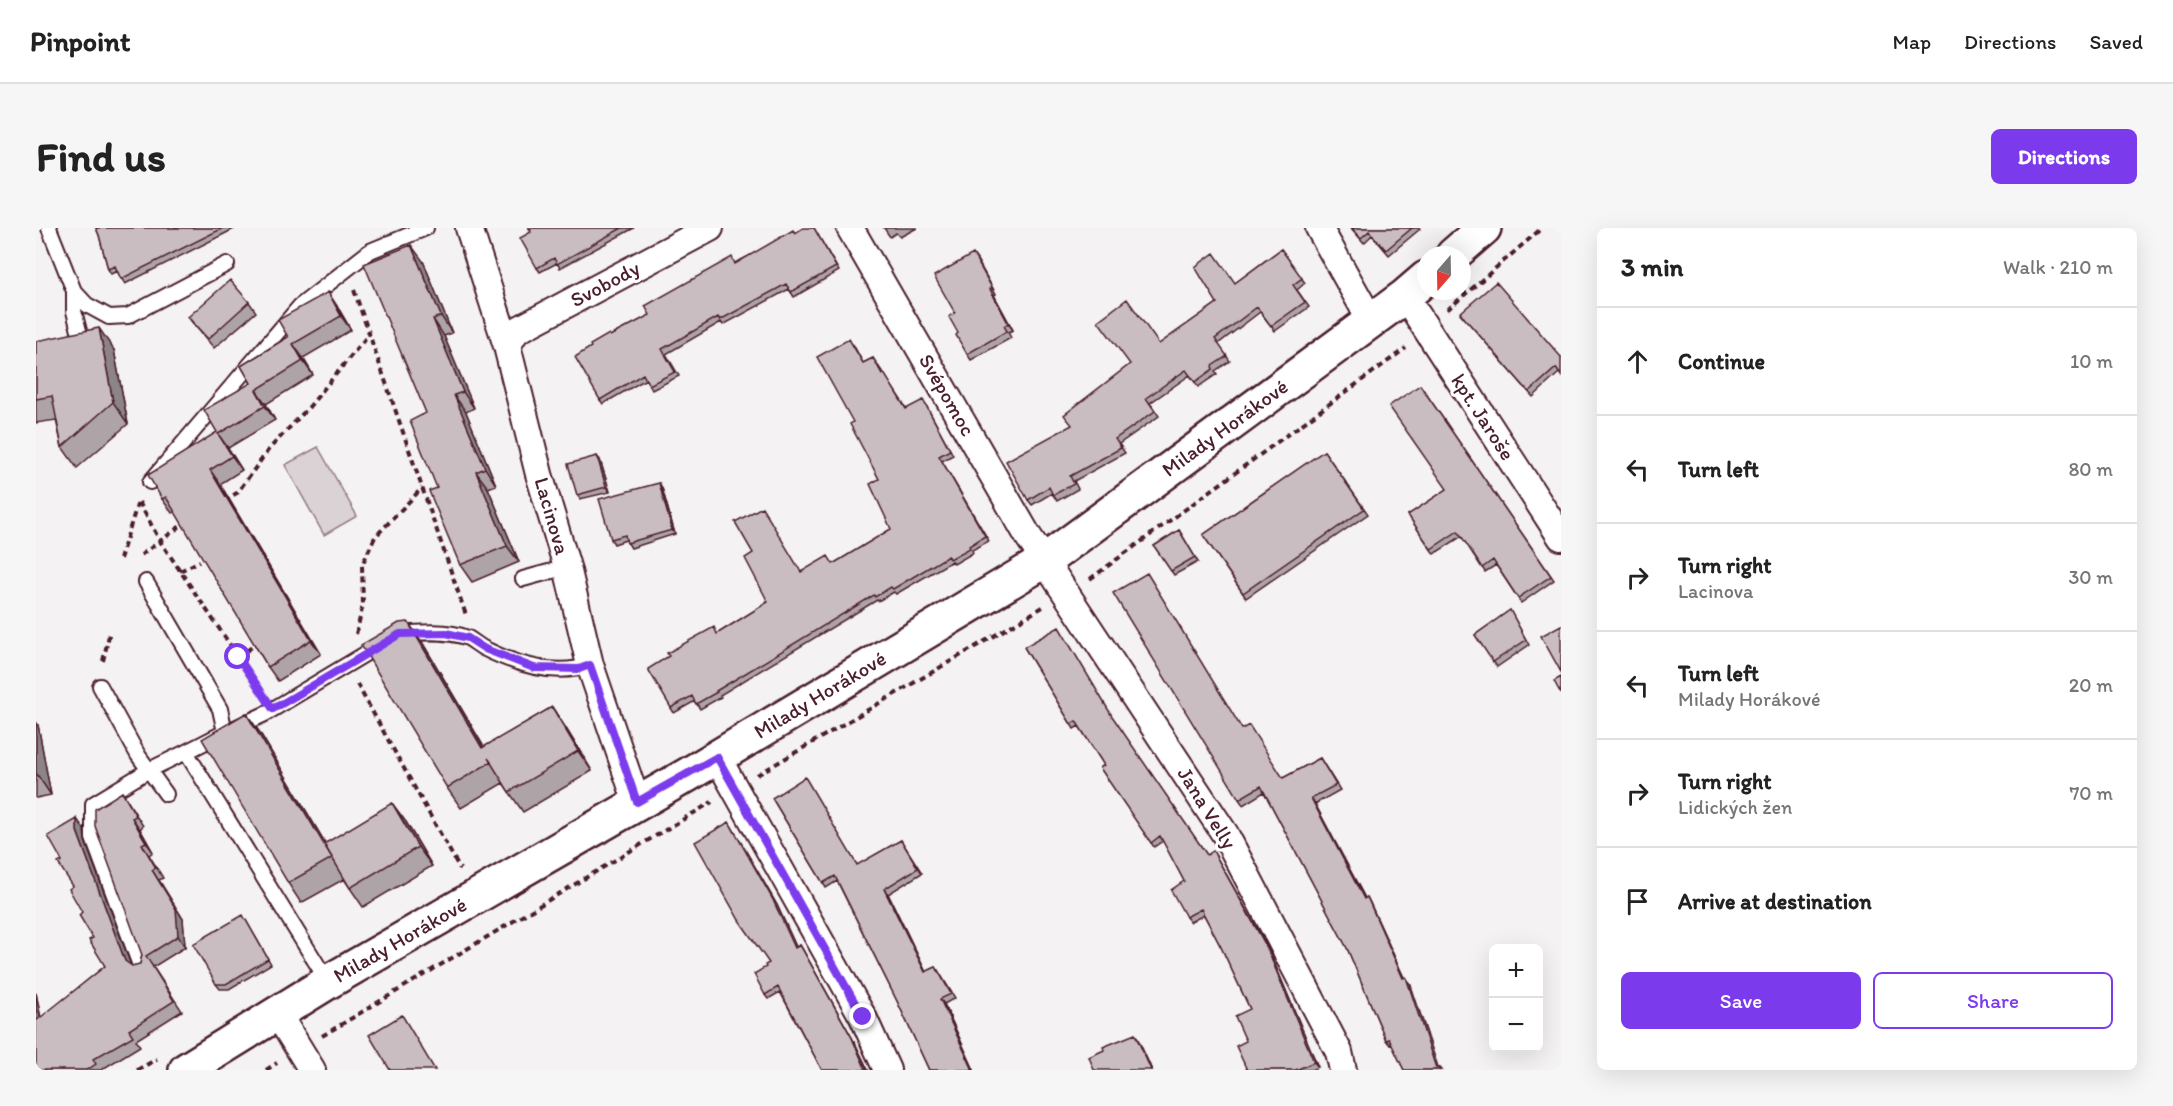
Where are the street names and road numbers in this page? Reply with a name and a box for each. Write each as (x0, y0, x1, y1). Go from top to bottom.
street label: Svobody (566, 255, 644, 312)
street label: Svépomoc (914, 349, 981, 440)
street label: kpt. Jaroše (1446, 369, 1521, 465)
street label: Milady Horákové (1157, 373, 1293, 482)
street label: Lacinova (530, 474, 575, 557)
street label: Milady Horákové (749, 645, 890, 744)
street label: Jana Velly (1172, 762, 1242, 853)
street label: Milady Horákové (329, 891, 471, 988)

